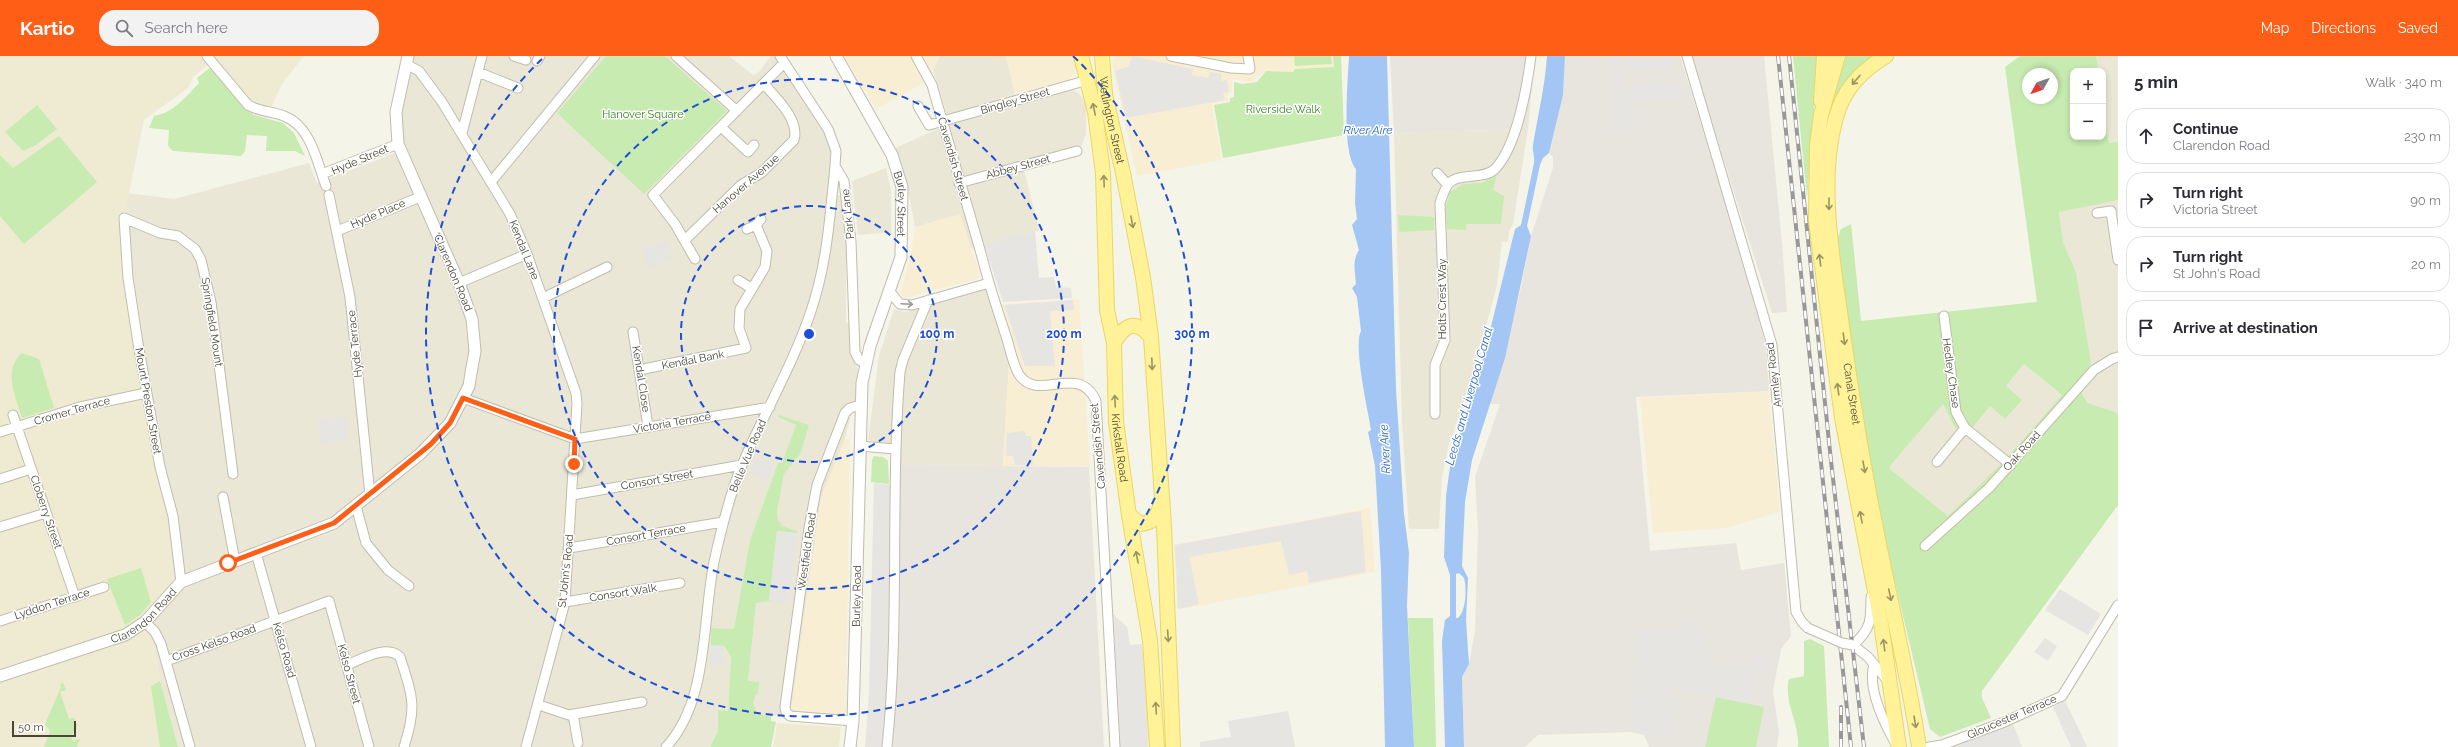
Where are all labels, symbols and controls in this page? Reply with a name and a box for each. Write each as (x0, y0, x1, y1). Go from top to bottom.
search box (99, 10, 379, 46)
text: Kartio (20, 17, 75, 39)
icon: search (113, 17, 135, 39)
text: Search here (145, 19, 228, 37)
text: Map (2261, 20, 2289, 36)
text: Directions (2311, 20, 2376, 36)
text: Saved (2398, 20, 2438, 36)
north arrow (2022, 68, 2058, 104)
map controls (2070, 68, 2106, 140)
button: + (2070, 68, 2106, 104)
text: 5 min (2134, 72, 2178, 92)
one-way arrow (1851, 75, 1860, 85)
text: Walk · 340 m (2365, 75, 2442, 90)
street label: Wellington Street (1097, 76, 1127, 165)
street label: Bingley Street (979, 85, 1051, 117)
one-way arrow (1090, 103, 1098, 116)
park label: Riverside Walk (1246, 103, 1321, 116)
button: − (2070, 104, 2106, 140)
park label: Hanover Square (602, 108, 684, 121)
street label: Cavendish Street (935, 116, 971, 203)
text: Continue (2173, 120, 2238, 138)
water label: River Aire (1343, 123, 1393, 137)
icon: ahead (2135, 125, 2157, 147)
text: 230 m (2404, 129, 2441, 144)
text: Clarendon Road (2173, 138, 2270, 153)
street label: Hyde Street (330, 142, 391, 178)
street label: Hanover Avenue (710, 151, 782, 216)
street label: Abbey Street (984, 152, 1052, 182)
street label: Burley Street (891, 170, 909, 237)
one-way arrow (1100, 175, 1107, 188)
text: Turn right (2173, 184, 2243, 202)
street label: Park Lane (839, 188, 857, 240)
icon: right (2135, 189, 2157, 211)
text: 90 m (2410, 193, 2441, 208)
street label: Hyde Place (349, 196, 408, 231)
one-way arrow (1825, 197, 1833, 210)
text: Victoria Street (2173, 202, 2258, 217)
one-way arrow (1128, 215, 1136, 228)
street label: Kendal Lane (506, 218, 542, 282)
street label: Clarendon Road (431, 233, 475, 313)
text: Turn right (2173, 248, 2243, 266)
icon: right (2135, 253, 2157, 275)
one-way arrow (1816, 254, 1824, 267)
text: 20 m (2411, 257, 2441, 272)
street label: Holts Crest Way (1436, 258, 1449, 340)
text: St John's Road (2173, 266, 2260, 281)
street label: Springfield Mount (199, 276, 226, 368)
one-way arrow (900, 300, 913, 307)
street label: Hyde Terrace (345, 309, 365, 378)
icon: arrive (2135, 317, 2157, 339)
text: Arrive at destination (2173, 319, 2318, 337)
water label: Leeds and Liverpool Canal (1443, 325, 1495, 467)
centre of rings (802, 327, 816, 341)
text: 100 m (920, 327, 954, 341)
text: 200 m (1046, 327, 1082, 341)
text: 300 m (1174, 327, 1210, 341)
one-way arrow (1840, 332, 1848, 345)
street label: Hedley Chase (1940, 337, 1962, 409)
street label: Armley Road (1764, 342, 1784, 408)
street label: Kendal Close (629, 345, 653, 414)
street label: Mount Preston Street (132, 347, 164, 455)
street label: Kendal Bank (661, 348, 726, 372)
one-way arrow (1148, 357, 1155, 370)
street label: Canal Street (1841, 362, 1863, 426)
one-way arrow (1834, 383, 1842, 396)
street label: Cromer Terrace (32, 394, 112, 428)
one-way arrow (1111, 395, 1119, 408)
street label: Cavendish Street (1088, 402, 1108, 489)
street label: Victoria Terrace (632, 410, 712, 436)
street label: Kirkstall Road (1109, 413, 1131, 483)
street label: Belle Vue Road (727, 417, 769, 494)
water label: River Aire (1377, 423, 1393, 474)
street label: Oak Road (2001, 428, 2043, 474)
route end (565, 455, 583, 473)
one-way arrow (1861, 461, 1869, 474)
street label: Consort Street (620, 467, 694, 493)
street label: Cloberry Street (27, 473, 65, 551)
one-way arrow (1856, 511, 1864, 524)
street label: Westfield Road (795, 512, 819, 590)
street label: Consort Terrace (605, 522, 687, 548)
street label: St John's Road (556, 533, 576, 608)
one-way arrow (1132, 551, 1140, 564)
route start (219, 554, 237, 572)
street label: Burley Road (850, 565, 864, 627)
street label: Consort Walk (588, 581, 658, 605)
street label: Clarendon Road (109, 585, 179, 646)
street label: Lyddon Terrace (13, 586, 92, 622)
one-way arrow (1887, 588, 1895, 601)
street label: Kelso Road (270, 621, 298, 679)
street label: Cross Kelso Road (170, 622, 258, 664)
one-way arrow (1165, 629, 1172, 642)
one-way arrow (1880, 639, 1888, 652)
street label: Kelso Street (335, 643, 363, 706)
street label: Gloucester Terrace (1965, 692, 2059, 742)
one-way arrow (1153, 702, 1160, 715)
one-way arrow (1911, 716, 1919, 729)
scale bar (12, 719, 76, 738)
text: 50 m (18, 721, 44, 734)

